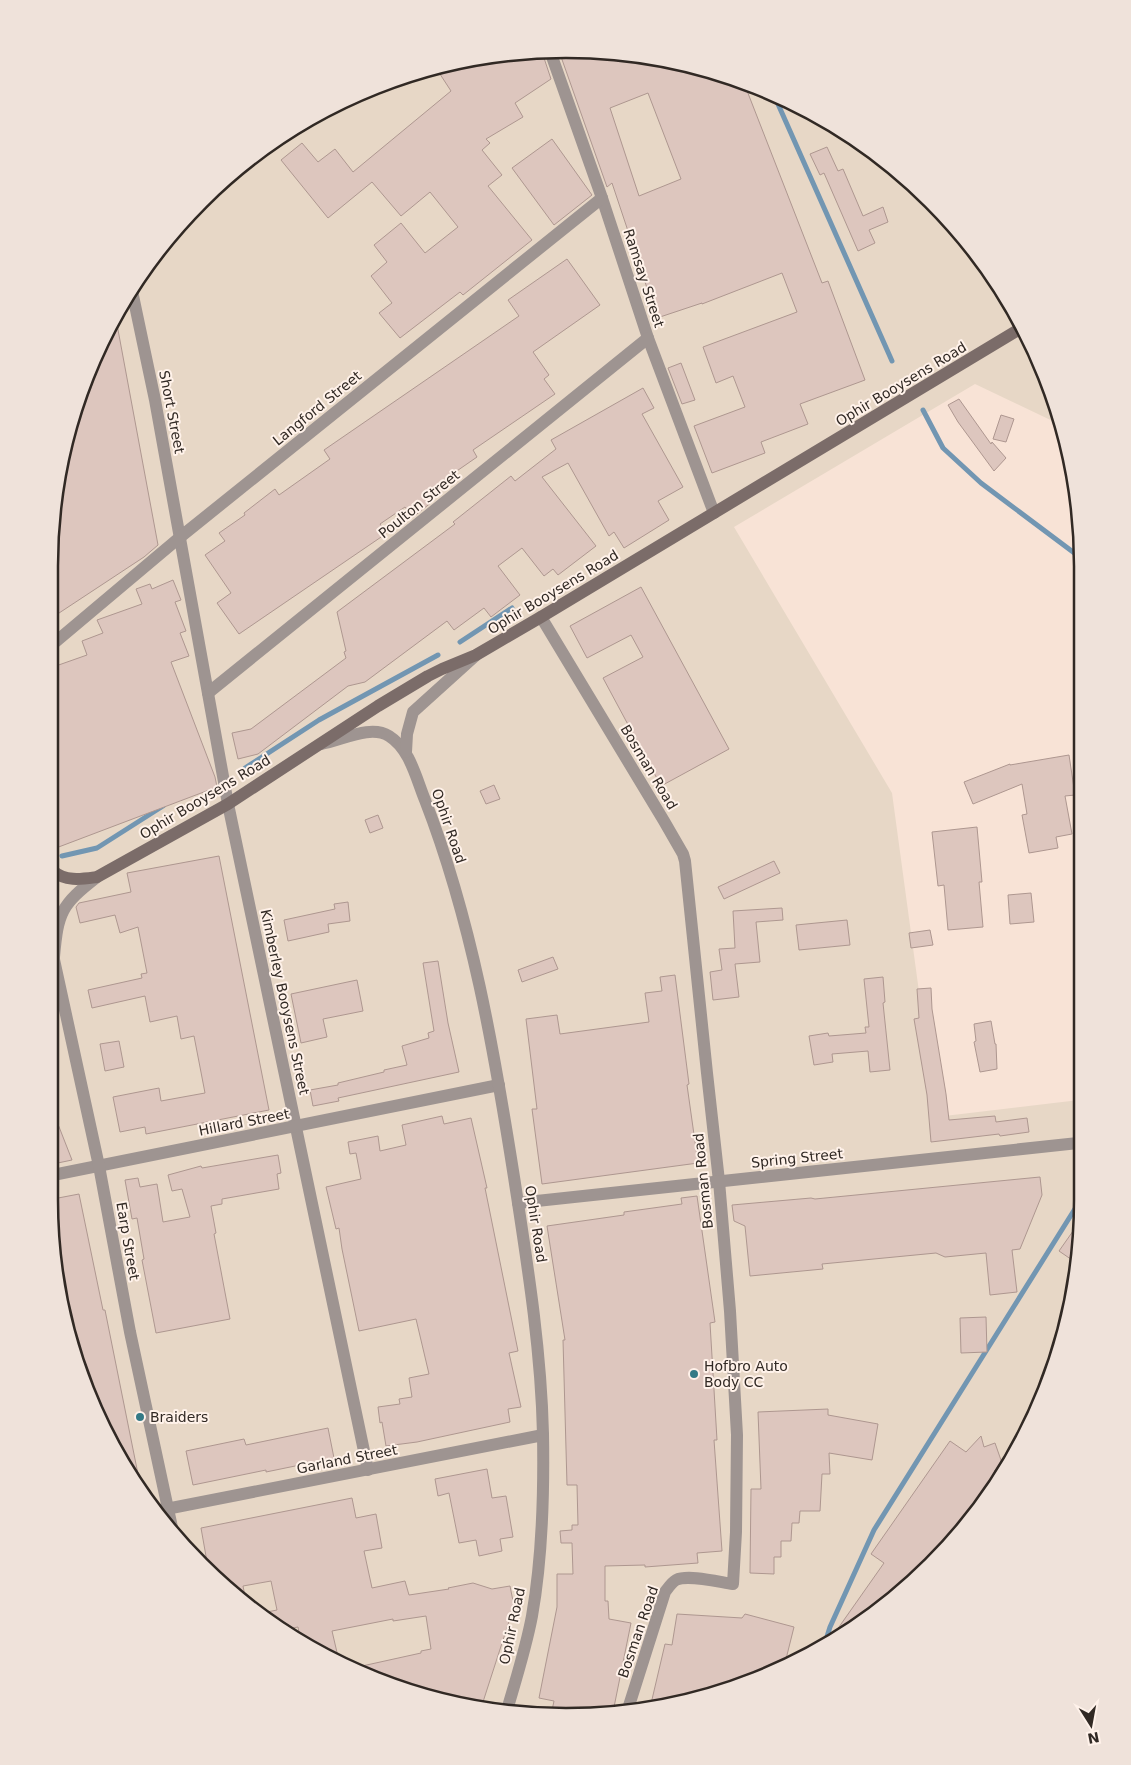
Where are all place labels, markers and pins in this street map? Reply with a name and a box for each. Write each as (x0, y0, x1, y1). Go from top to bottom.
place label: Hofbro Auto Body CC (704, 1358, 788, 1390)
marker: Hofbro Auto Body CC (688, 1368, 700, 1380)
place label: Braiders (150, 1409, 208, 1425)
marker: Braiders (134, 1411, 146, 1423)

